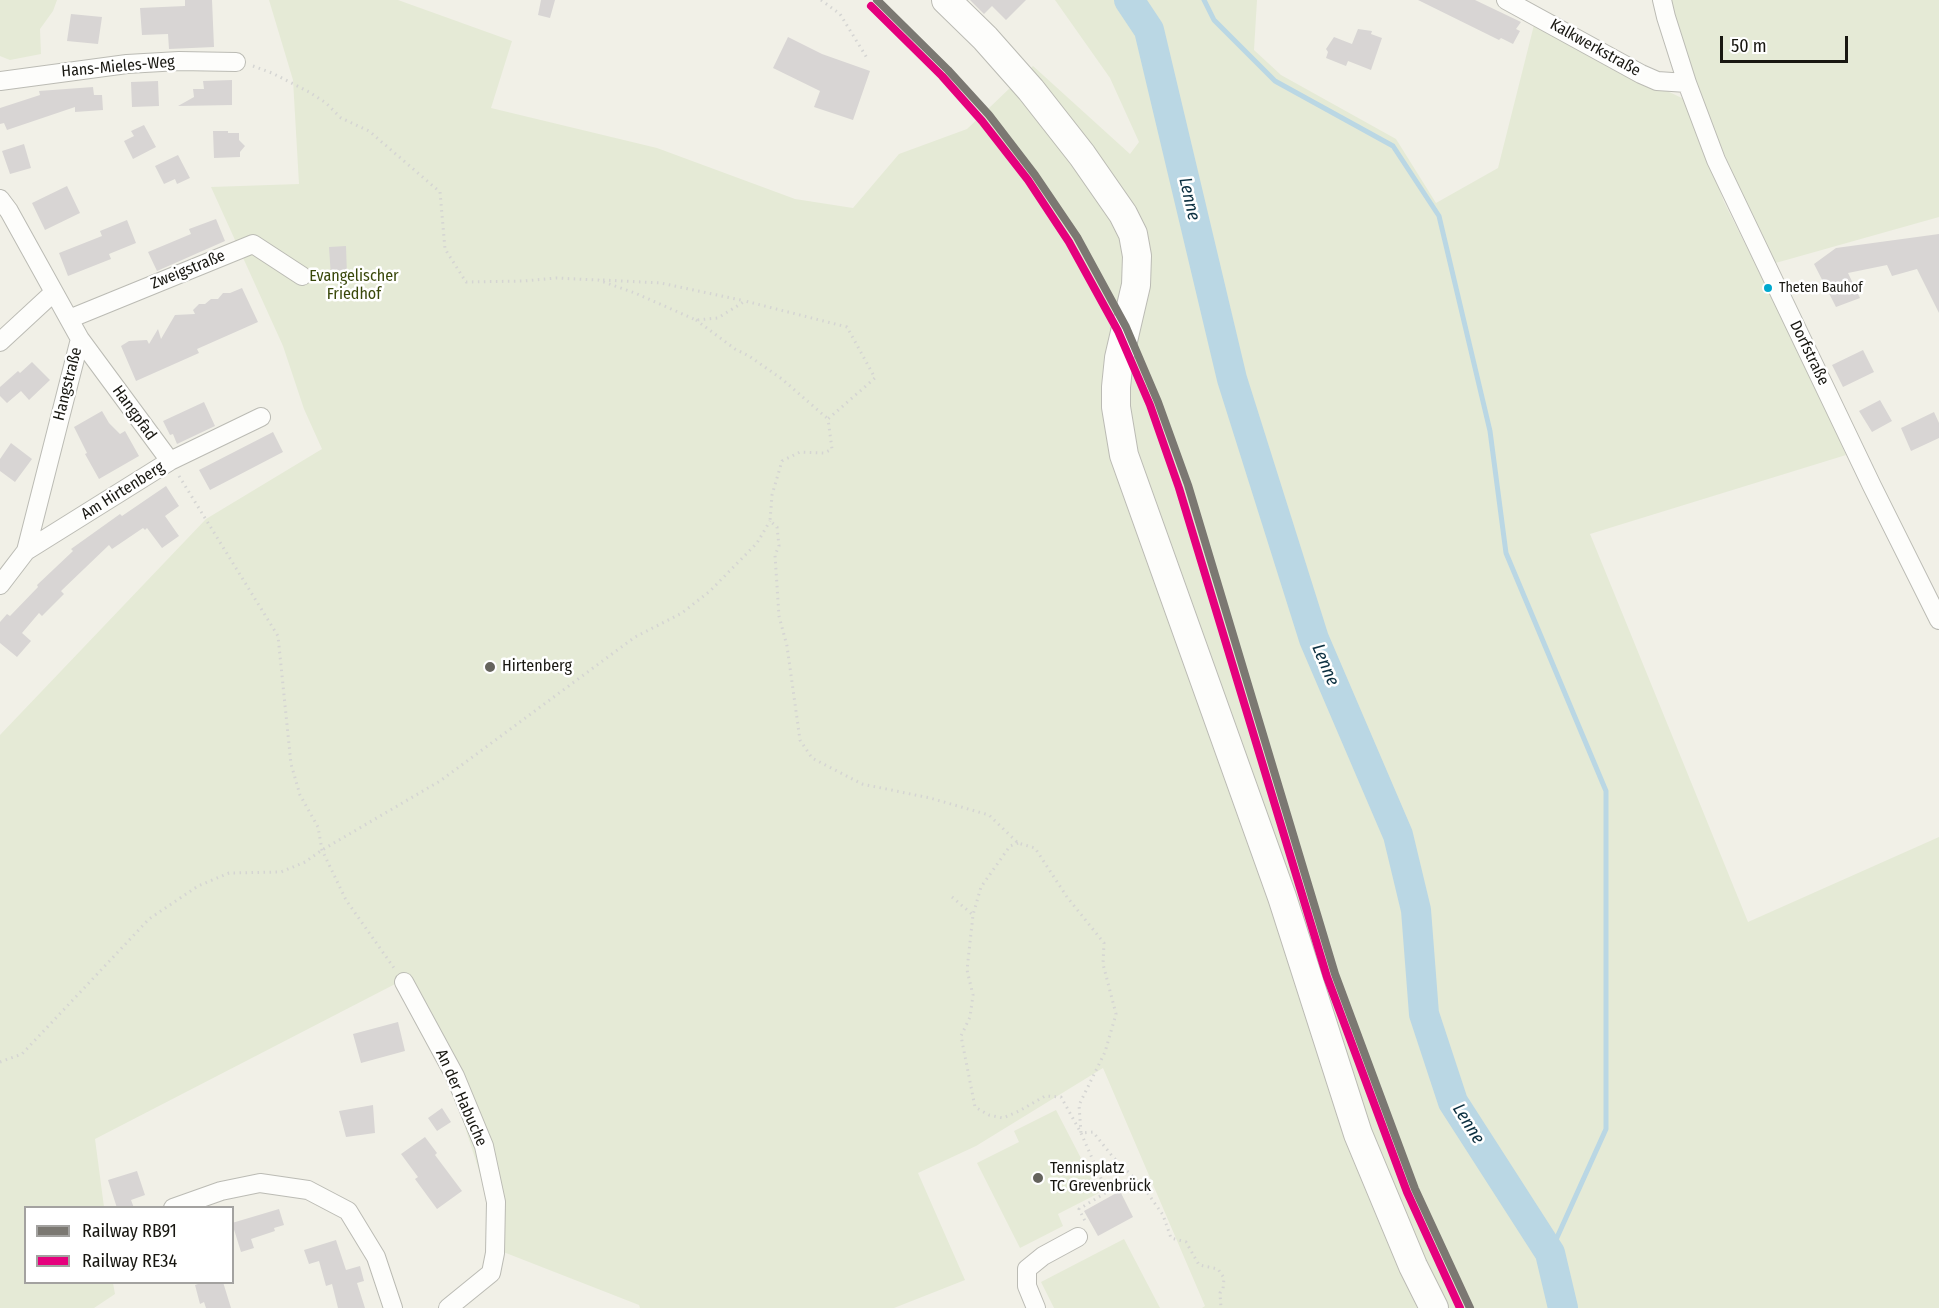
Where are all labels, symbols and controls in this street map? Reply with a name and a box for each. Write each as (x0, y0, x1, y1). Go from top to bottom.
street label: Kalkwerkstraße (1546, 15, 1644, 81)
scale bar (1723, 24, 1850, 62)
text: 50 m (1731, 35, 1767, 57)
street label: Hans-Mieles-Weg (61, 52, 175, 82)
water label: Lenne (1174, 175, 1204, 223)
street label: Zweigstraße (148, 246, 228, 294)
park label: Evangelischer Friedhof (309, 267, 399, 305)
place label: Theten Bauhof (1779, 280, 1863, 296)
marker: Theten Bauhof (1762, 282, 1774, 294)
street label: Dorfstraße (1785, 318, 1833, 388)
street label: Hangstraße (50, 345, 86, 423)
street label: Hangpfad (108, 382, 160, 444)
street label: Am Hirtenberg (78, 458, 168, 524)
water label: Lenne (1307, 641, 1343, 689)
place label: Hirtenberg (502, 657, 572, 677)
marker: Hirtenberg (483, 660, 497, 674)
street label: An der Habuche (431, 1047, 491, 1149)
water label: Lenne (1447, 1100, 1489, 1148)
place label: Tennisplatz TC Grevenbrück (1050, 1159, 1151, 1197)
marker: Tennisplatz TC Grevenbrück (1031, 1171, 1045, 1185)
legend (24, 1206, 234, 1284)
text: Railway RB91 (82, 1220, 177, 1242)
text: Railway RE34 (82, 1250, 177, 1272)

